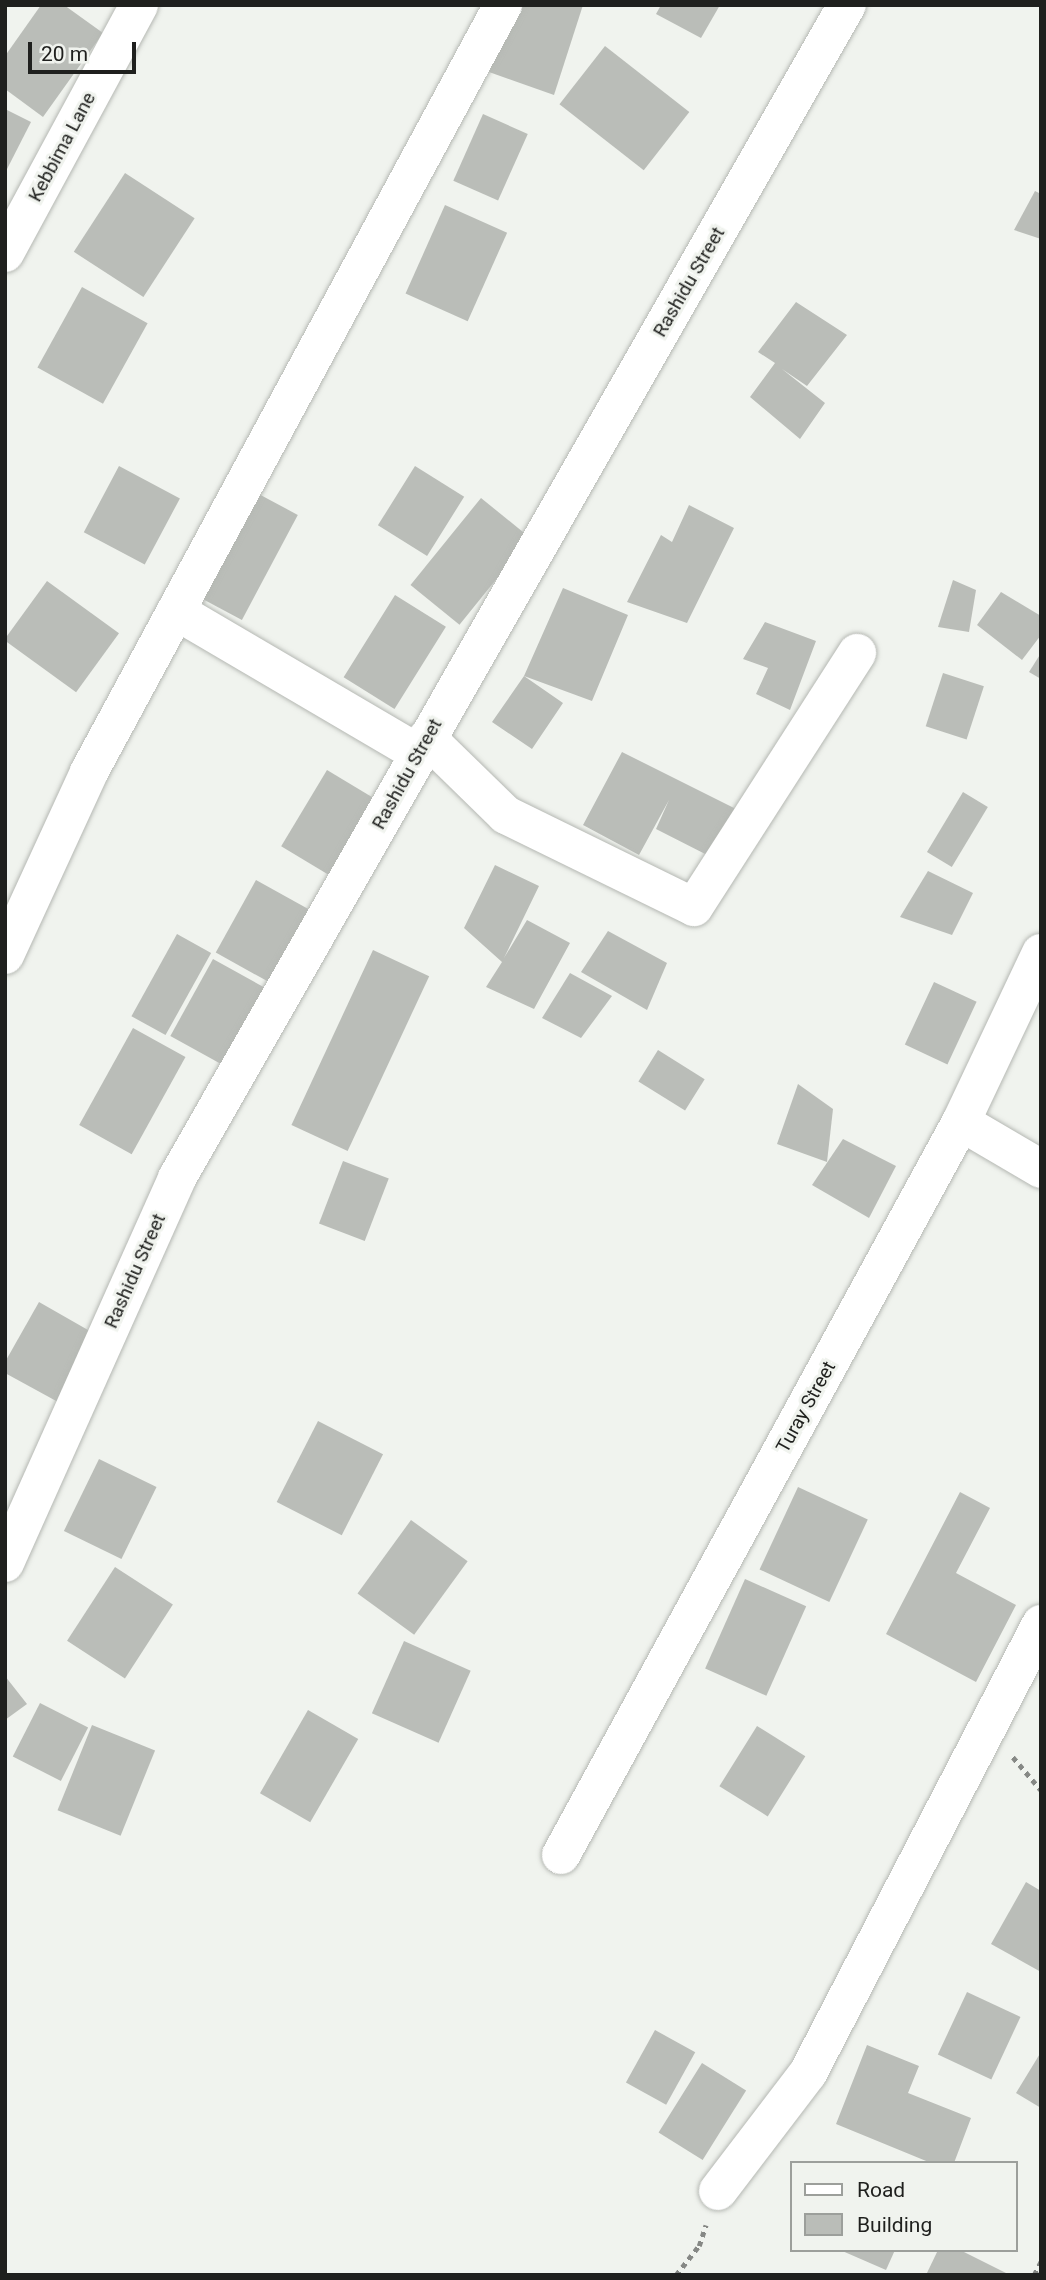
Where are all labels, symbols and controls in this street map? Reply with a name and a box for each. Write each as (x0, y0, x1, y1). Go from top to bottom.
scale bar (32, 28, 140, 72)
text: 20 m (41, 42, 88, 66)
street label: Kebbima Lane (24, 88, 100, 206)
street label: Rashidu Street (648, 223, 730, 341)
street label: Rashidu Street (367, 715, 447, 833)
street label: Rashidu Street (100, 1210, 170, 1332)
street label: Turay Street (772, 1357, 840, 1457)
legend (790, 2161, 1018, 2252)
text: Road (857, 2178, 905, 2202)
text: Building (857, 2213, 932, 2237)

